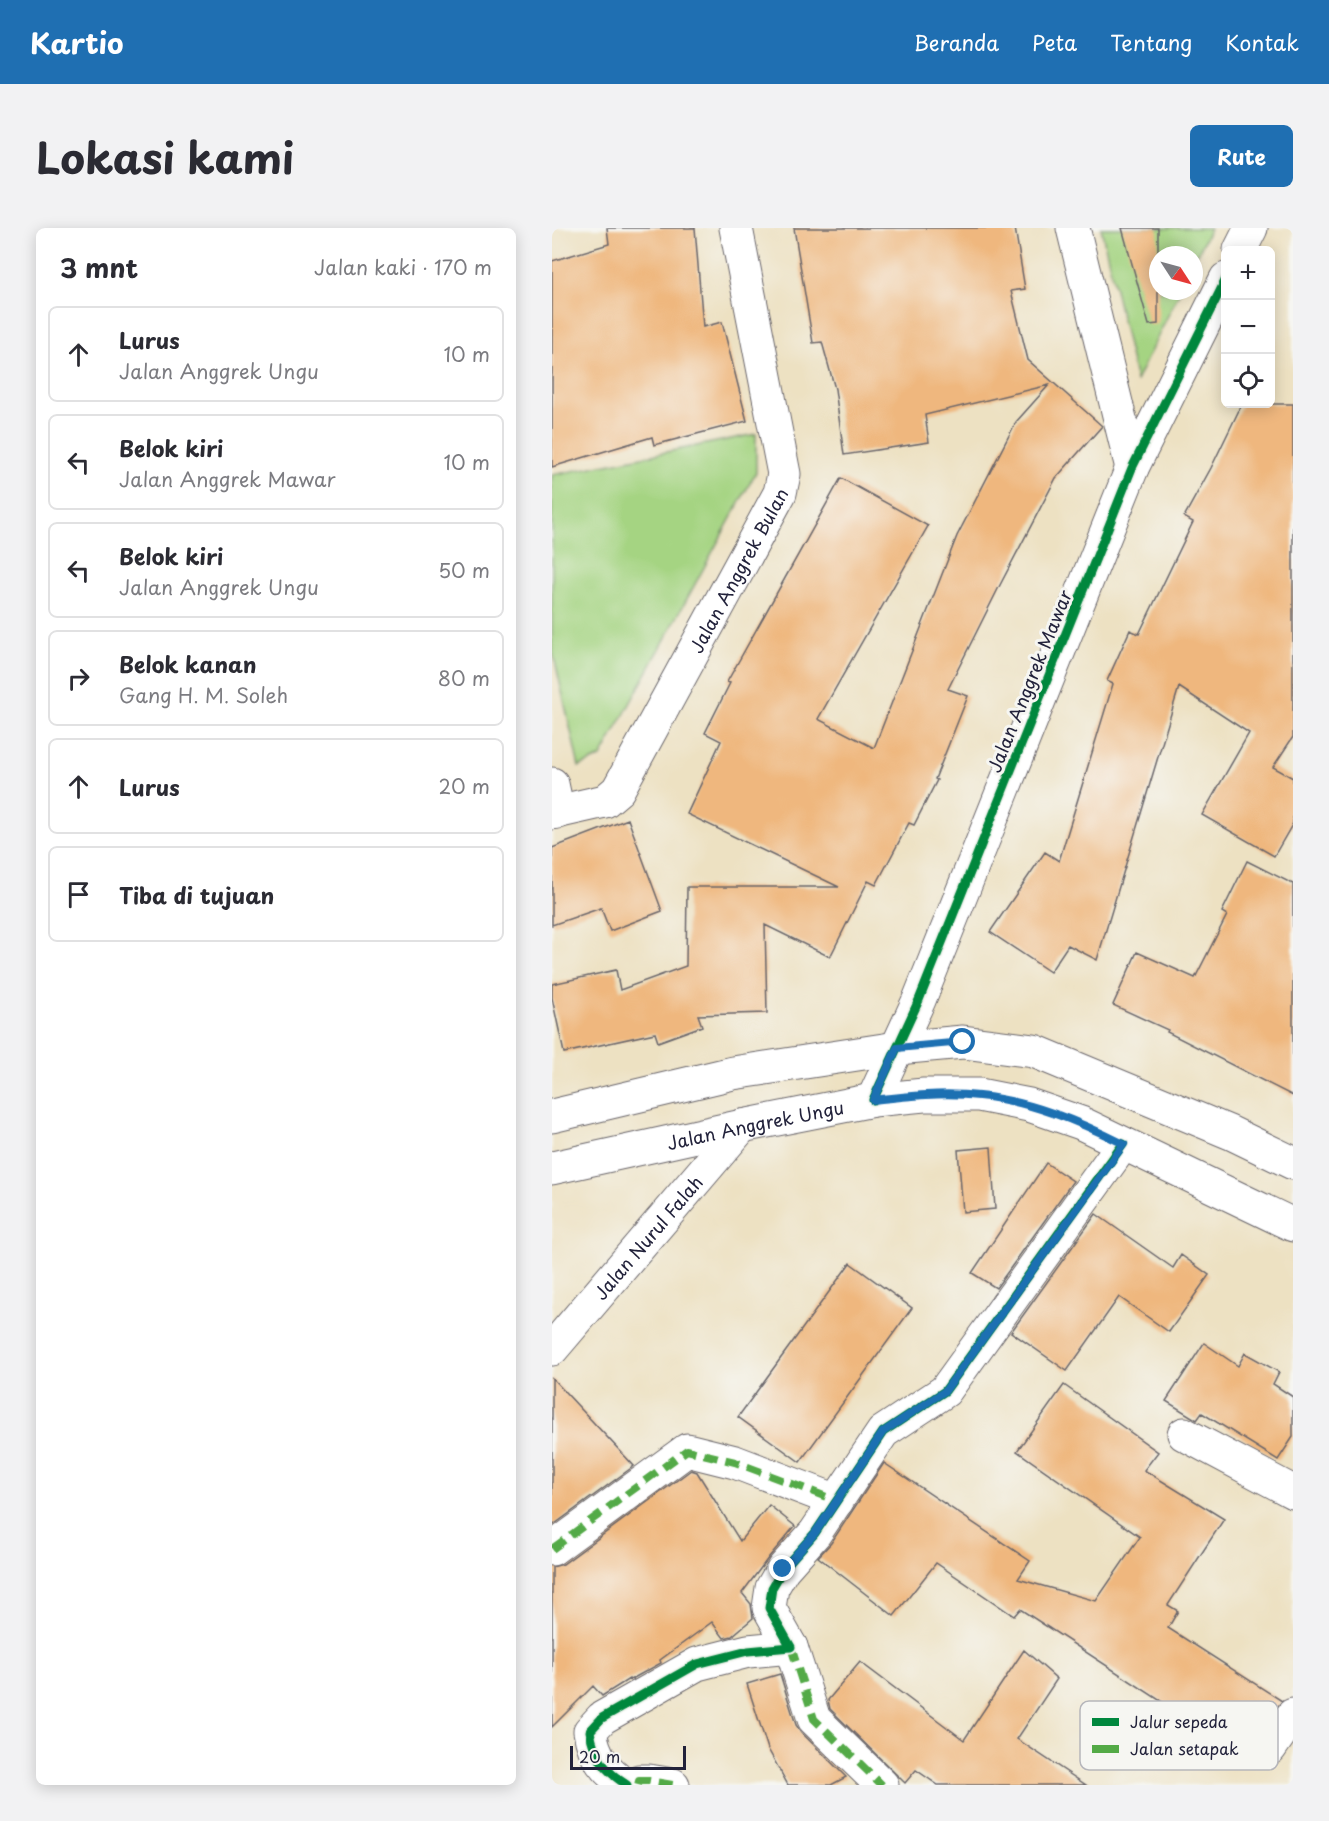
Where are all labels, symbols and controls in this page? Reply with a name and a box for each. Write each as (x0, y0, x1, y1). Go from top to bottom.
text: Kartio (30, 21, 124, 64)
text: Beranda (914, 26, 999, 58)
text: Peta (1032, 26, 1077, 58)
text: Tentang (1110, 26, 1192, 58)
text: Kontak (1225, 26, 1299, 58)
text: Lokasi kami (36, 125, 294, 188)
button: Rute (1190, 125, 1293, 187)
north arrow (1149, 246, 1203, 300)
map controls (1221, 246, 1275, 408)
button: + (1221, 246, 1275, 300)
text: 3 mnt (60, 248, 138, 287)
text: Jalan kaki · 170 m (314, 252, 492, 282)
button: − (1221, 300, 1275, 354)
text: Lurus (119, 323, 180, 356)
icon: ahead (62, 338, 95, 371)
text: 10 m (443, 339, 490, 369)
button: locate (1221, 354, 1275, 408)
text: Jalan Anggrek Ungu (119, 356, 319, 386)
text: Belok kiri (119, 431, 223, 464)
icon: left (62, 446, 95, 479)
text: 10 m (443, 447, 490, 477)
text: Jalan Anggrek Mawar (119, 464, 335, 494)
street label: Jalan Anggrek Bulan (682, 483, 794, 657)
text: Belok kiri (119, 539, 223, 572)
icon: left (62, 554, 95, 587)
text: 50 m (438, 555, 490, 585)
text: Jalan Anggrek Ungu (119, 572, 319, 602)
street label: Jalan Anggrek Mawar (980, 585, 1078, 776)
text: Belok kanan (119, 647, 256, 680)
icon: right (62, 662, 95, 695)
text: 80 m (438, 663, 490, 693)
text: Gang H. M. Soleh (119, 680, 288, 710)
icon: ahead (62, 770, 95, 803)
text: Lurus (119, 770, 180, 803)
text: 20 m (438, 771, 490, 801)
icon: arrive (62, 878, 95, 911)
text: Tiba di tujuan (119, 878, 274, 911)
route start (949, 1028, 975, 1054)
street label: Jalan Anggrek Ungu (664, 1093, 846, 1156)
street label: Jalan Nurul Falah (587, 1169, 708, 1305)
route end (769, 1555, 795, 1581)
legend (1080, 1701, 1278, 1770)
text: Jalur sepeda (1130, 1709, 1228, 1733)
text: Jalan setapak (1130, 1736, 1239, 1760)
scale bar (570, 1743, 686, 1770)
text: 20 m (579, 1744, 620, 1768)

